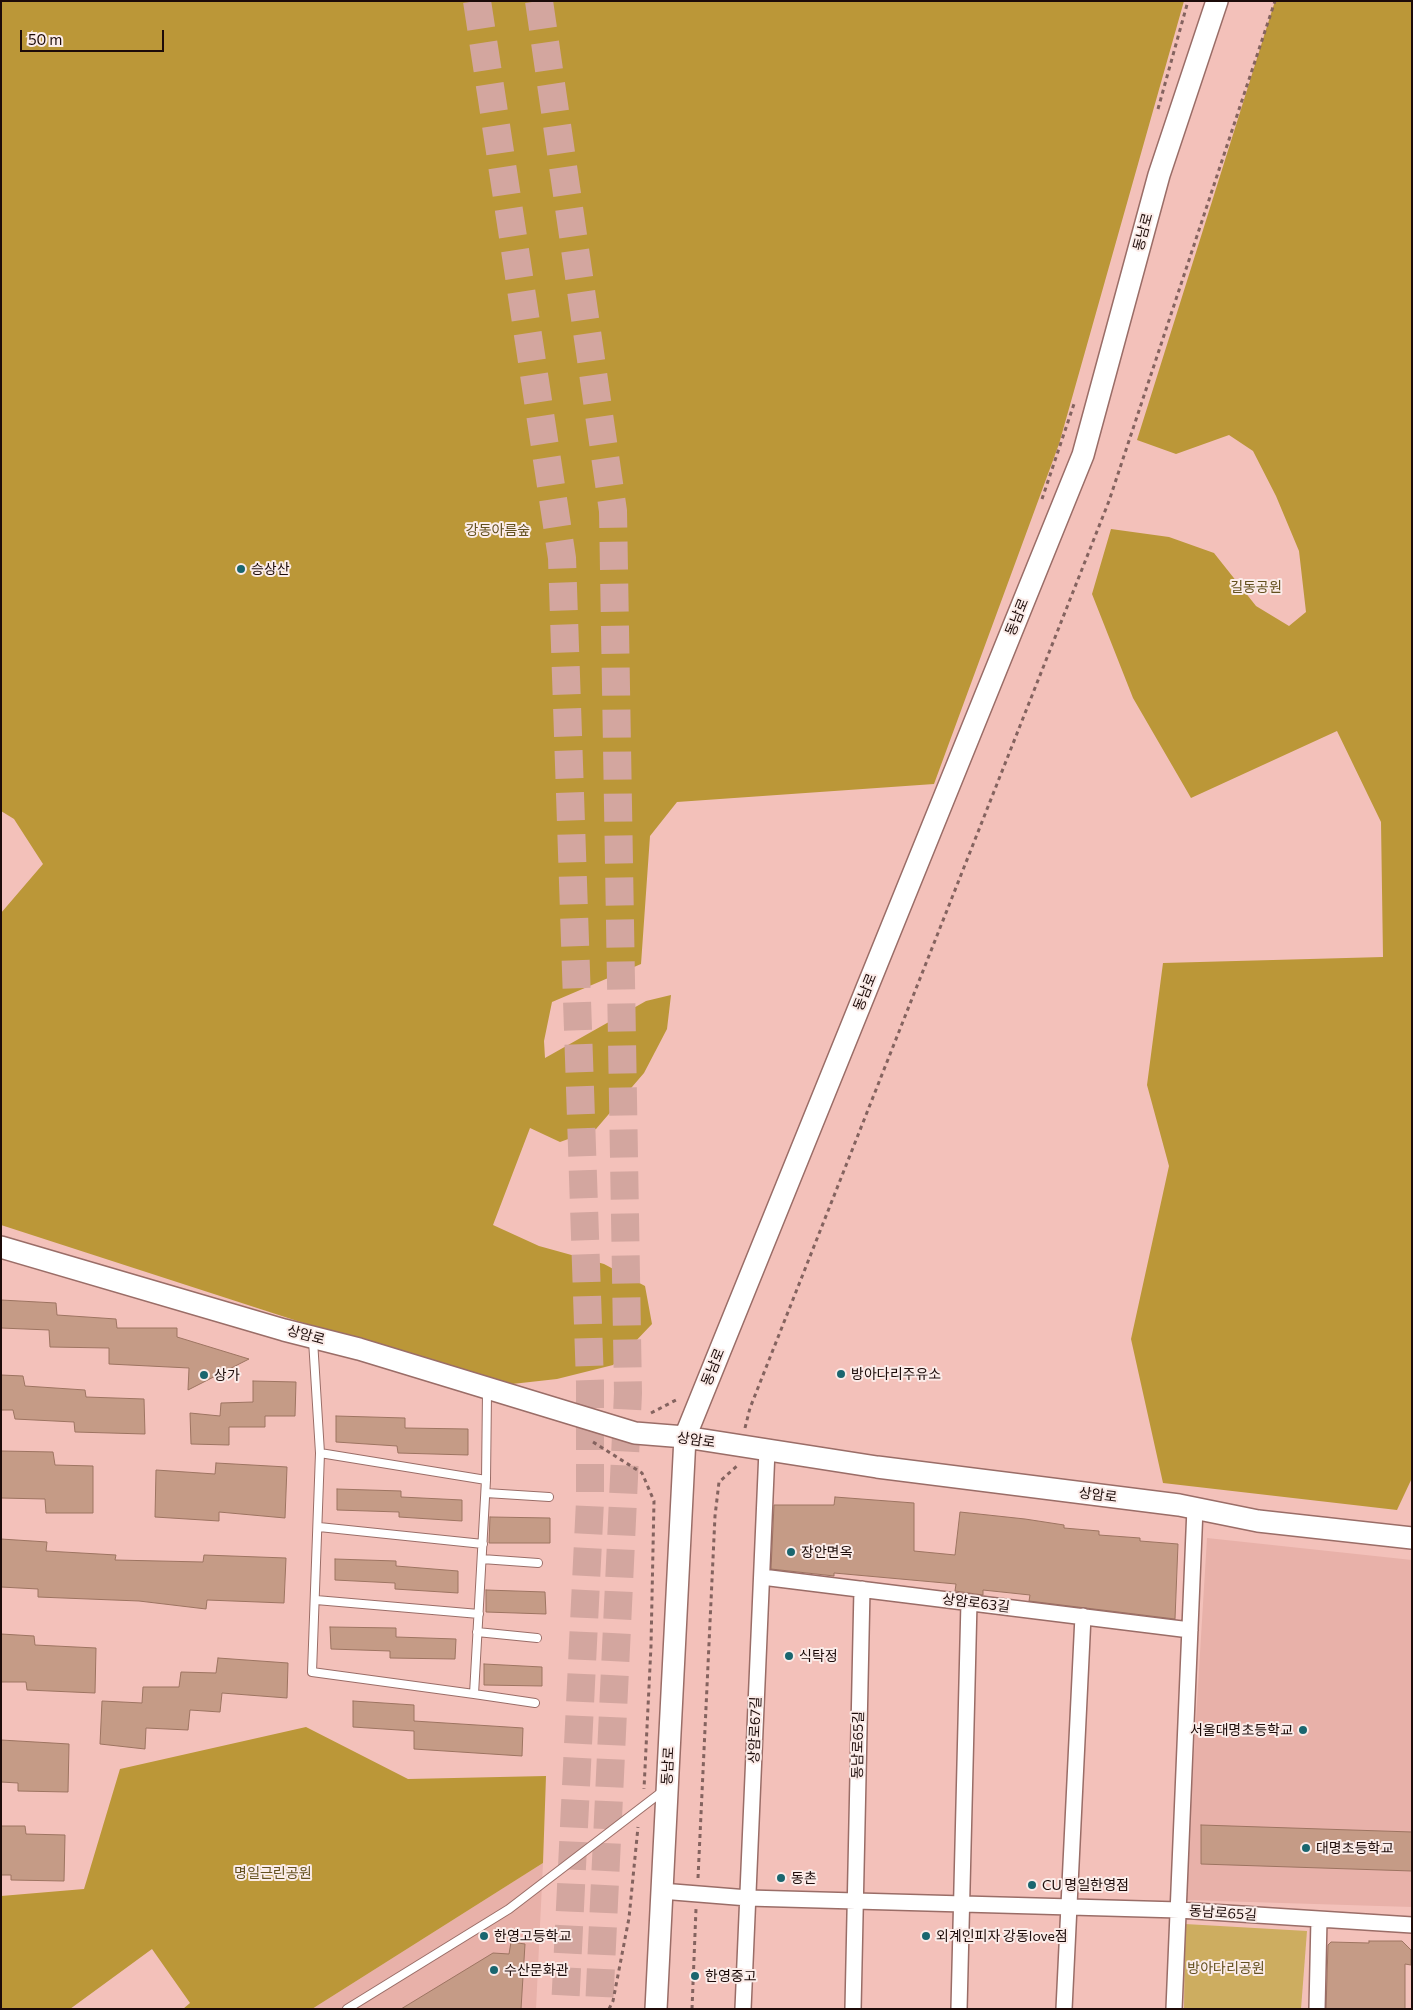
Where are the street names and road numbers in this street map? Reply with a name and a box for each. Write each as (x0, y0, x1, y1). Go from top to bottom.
street label: 동남로 (1130, 211, 1156, 253)
street label: 동남로 (1002, 596, 1032, 638)
street label: 동남로 (850, 971, 880, 1013)
street label: 상암로 (285, 1322, 327, 1348)
street label: 동남로 (698, 1346, 728, 1388)
street label: 상암로 (676, 1429, 716, 1451)
street label: 상암로 (1078, 1484, 1118, 1506)
street label: 상암로63길 (941, 1591, 1011, 1615)
street label: 상암로67길 (745, 1696, 765, 1764)
street label: 동남로65길 (849, 1711, 867, 1779)
street label: 동남로 (659, 1746, 677, 1786)
street label: 동남로65길 (1188, 1902, 1258, 1924)

